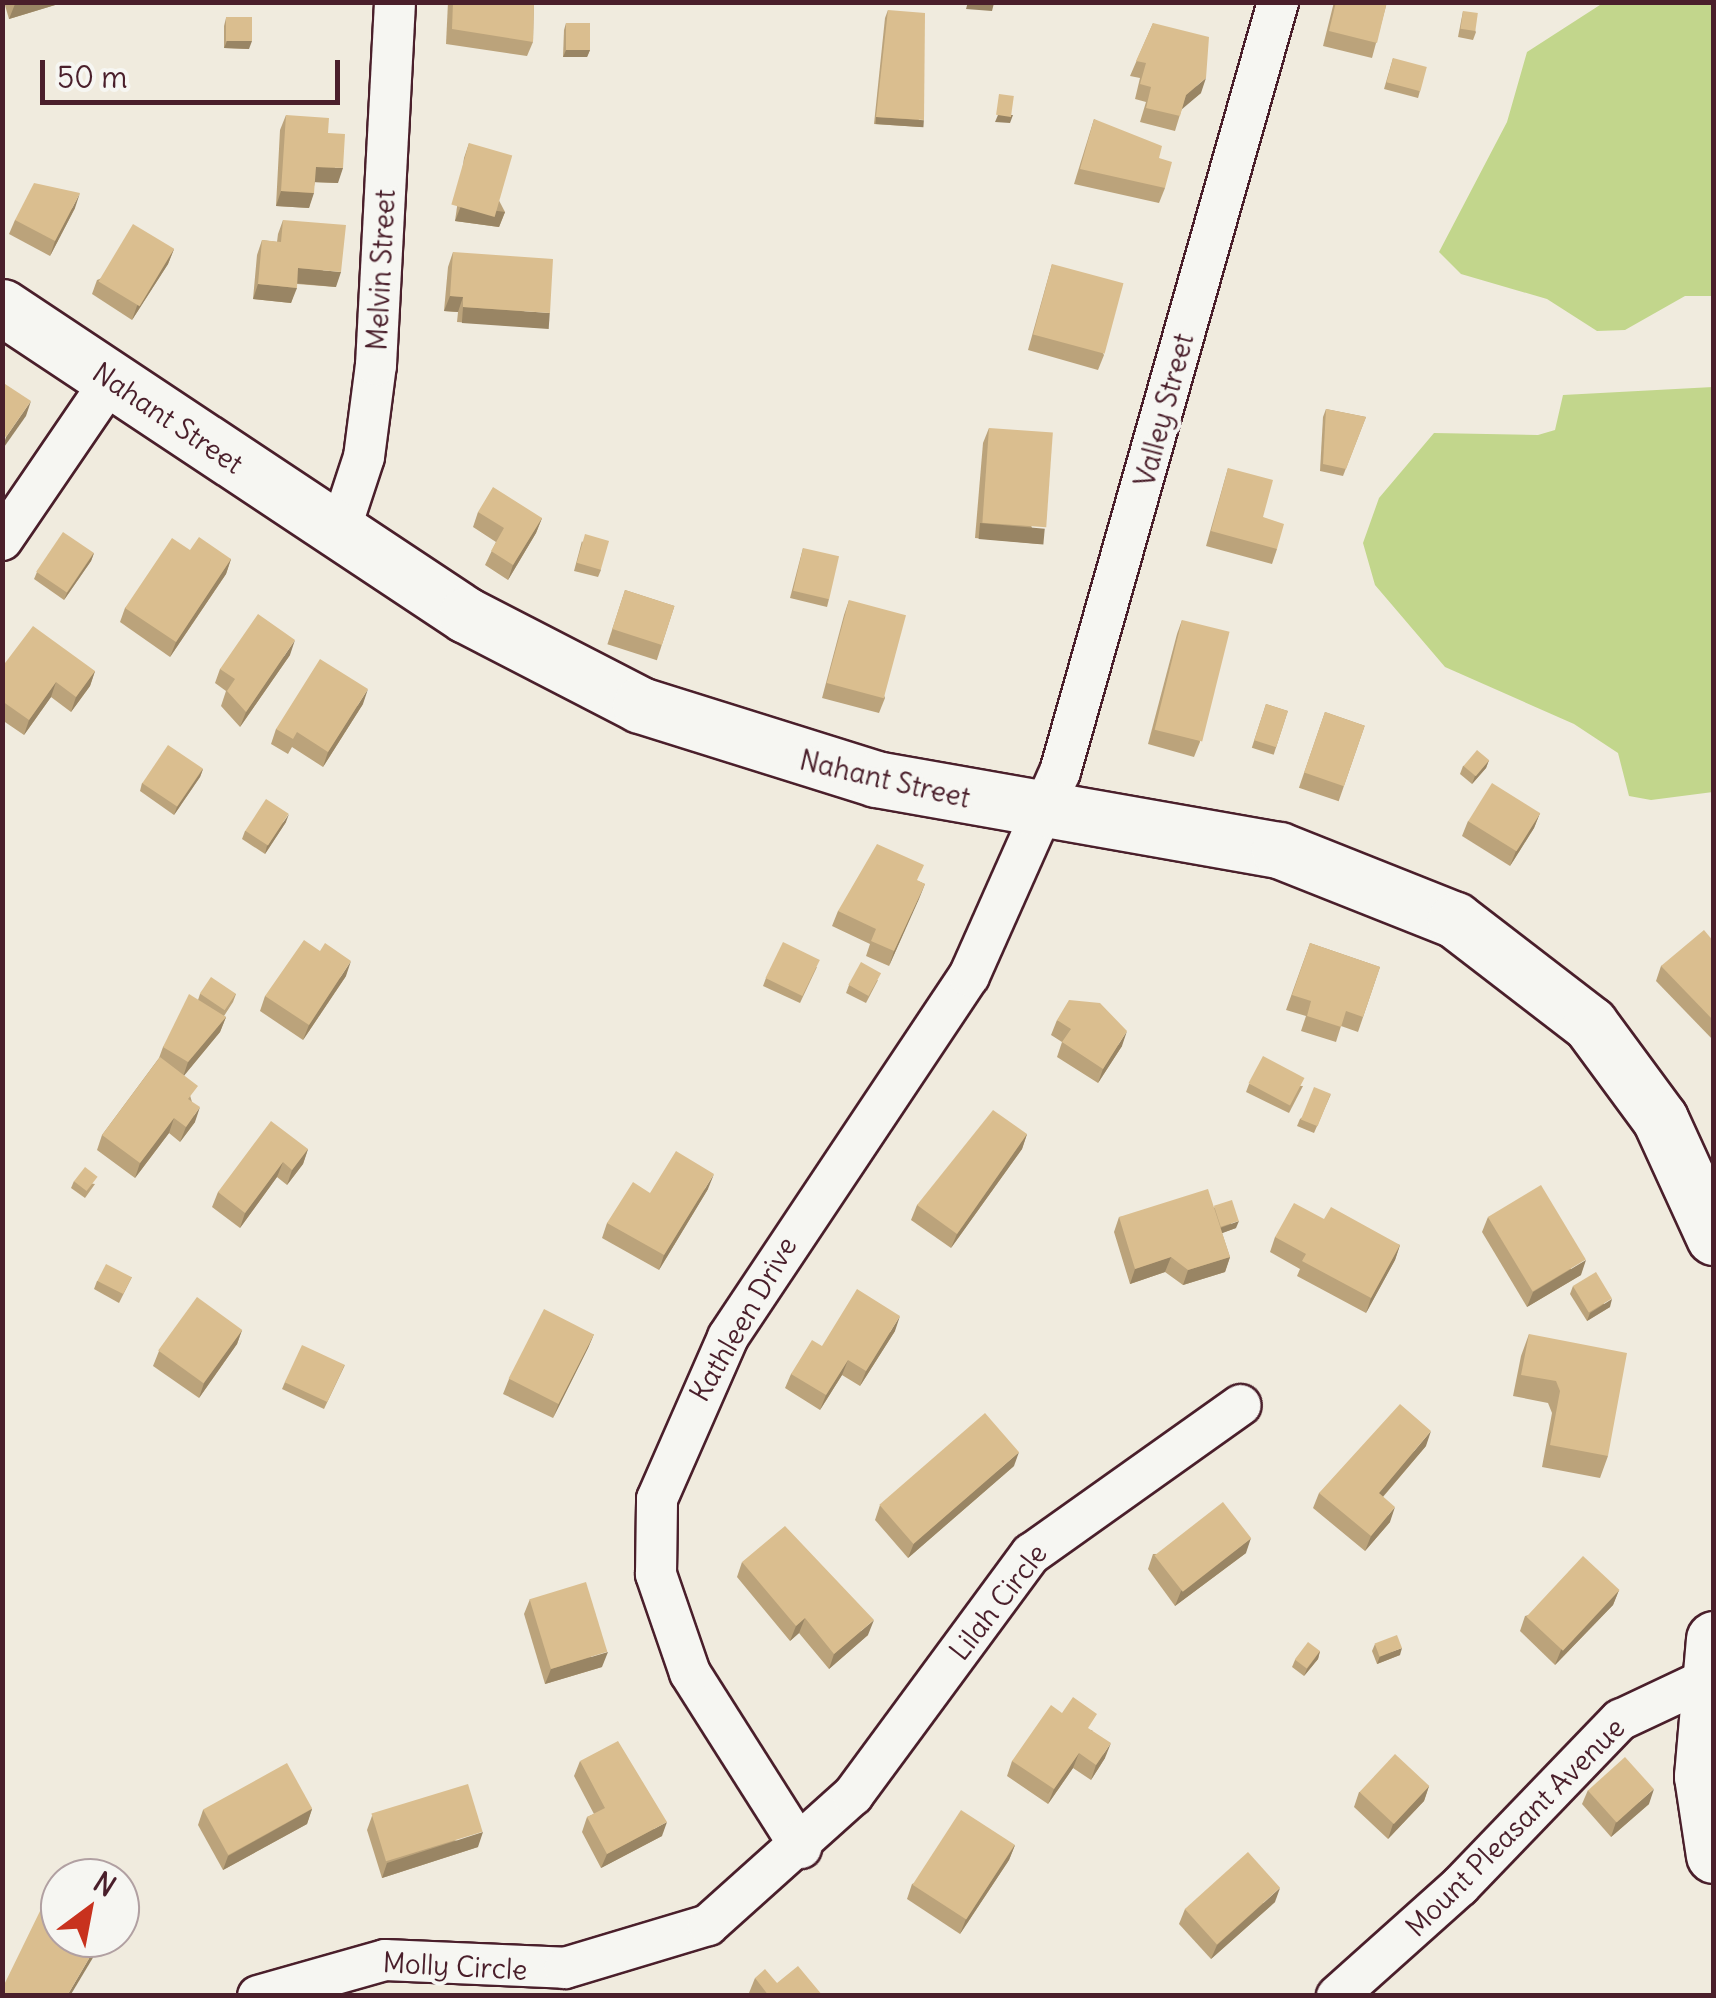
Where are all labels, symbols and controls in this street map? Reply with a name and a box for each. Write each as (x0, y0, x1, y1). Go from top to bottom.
scale bar (45, 40, 345, 102)
text: 50 m (57, 58, 127, 96)
street label: Melvin Street (360, 189, 402, 351)
street label: Valley Street (1127, 330, 1201, 490)
street label: Nahant Street (86, 355, 250, 481)
street label: Nahant Street (796, 743, 974, 815)
street label: Kathleen Drive (682, 1231, 804, 1407)
street label: Lilah Circle (942, 1537, 1054, 1667)
street label: Mount Pleasant Avenue (1399, 1711, 1631, 1943)
north arrow (40, 1858, 140, 1958)
text: N (87, 1864, 123, 1905)
street label: Molly Circle (382, 1945, 528, 1987)

